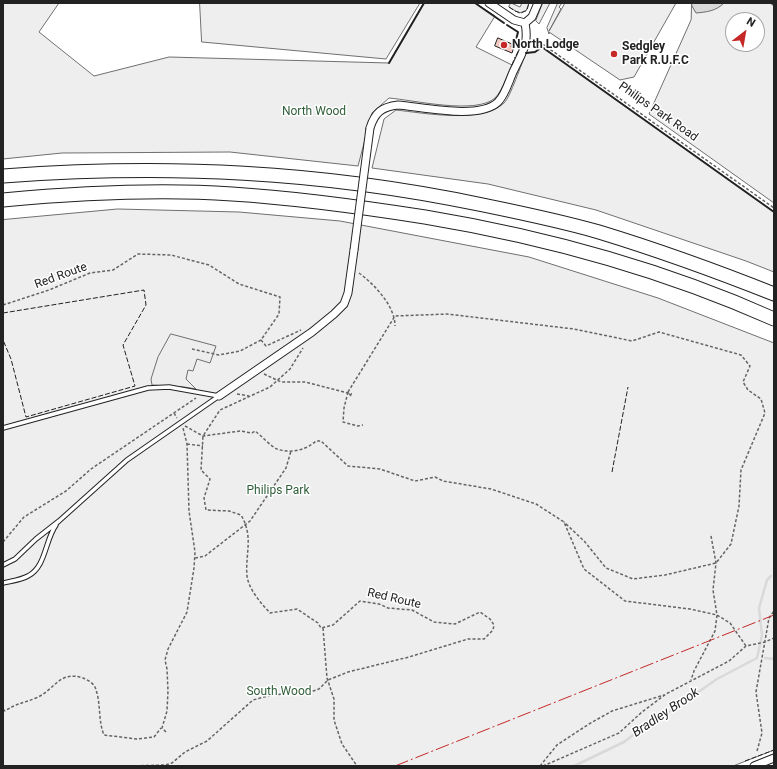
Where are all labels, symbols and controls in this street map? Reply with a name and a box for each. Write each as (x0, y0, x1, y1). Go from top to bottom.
north arrow (725, 12, 765, 52)
text: N (744, 15, 758, 30)
place label: North Lodge (512, 38, 579, 52)
marker: North Lodge (499, 40, 509, 50)
place label: Sedgley Park R.U.F.C (622, 40, 689, 68)
marker: Sedgley Park R.U.F.C (609, 49, 619, 59)
street label: Philips Park Road (616, 79, 700, 145)
park label: North Wood (282, 105, 346, 119)
street label: Red Route (33, 260, 89, 292)
park label: Philips Park (246, 484, 310, 498)
street label: Red Route (366, 586, 422, 612)
park label: South Wood (246, 685, 312, 699)
water label: Bradley Brook (630, 685, 702, 741)

